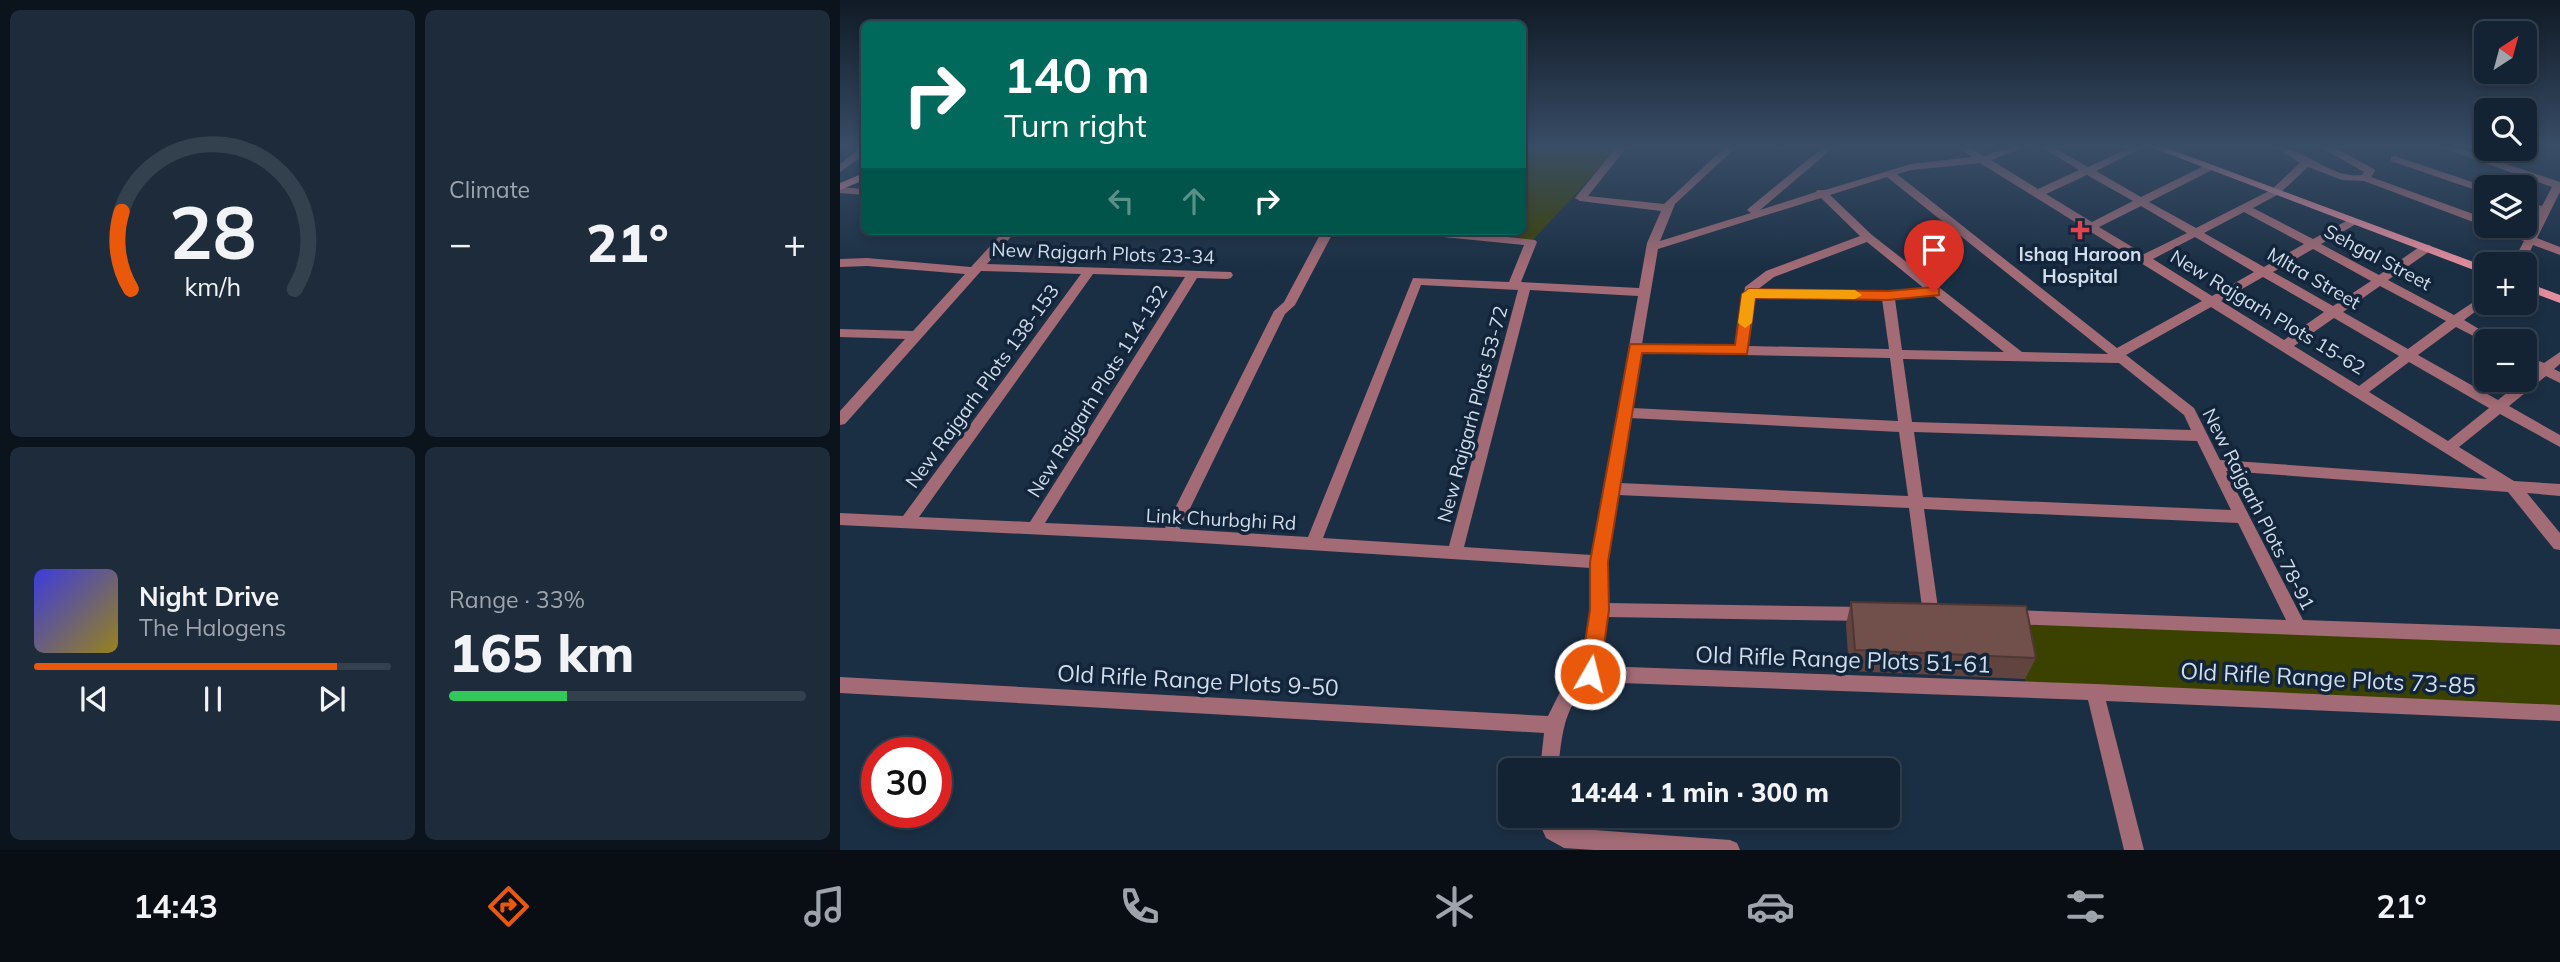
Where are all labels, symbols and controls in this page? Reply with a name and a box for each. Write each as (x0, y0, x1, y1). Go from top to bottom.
north arrow (2474, 21, 2538, 84)
map controls (2474, 21, 2537, 392)
text: 140 m (1004, 44, 1150, 105)
icon: right (889, 49, 980, 140)
button: search (2474, 98, 2537, 161)
text: Turn right (1004, 105, 1147, 145)
text: Climate (449, 175, 530, 204)
button: layers (2474, 175, 2537, 238)
icon: left (1102, 182, 1140, 220)
icon: ahead (1175, 182, 1213, 220)
icon: right (1248, 182, 1286, 220)
text: 28 (169, 187, 256, 278)
text: 21° (586, 210, 669, 275)
text: − (449, 219, 472, 267)
text: + (783, 219, 806, 267)
street label: Sehgal Street (2320, 219, 2436, 296)
pin (1904, 220, 1964, 292)
marker: Ishaq Haroon Hospital (2070, 220, 2090, 240)
icon: arrive (1915, 231, 1953, 269)
street label: New Rajgarh Plots 23-34 (991, 237, 1215, 269)
place label: Ishaq Haroon Hospital (2019, 242, 2141, 288)
street label: MItra Street (2263, 242, 2365, 314)
street label: New Rajgarh Plots 15-62 (2166, 244, 2370, 380)
button: + (2474, 252, 2537, 315)
text: km/h (184, 271, 241, 302)
street label: New Rajgarh Plots 138-153 (900, 279, 1064, 493)
street label: New Rajgarh Plots 114-132 (1022, 280, 1172, 502)
street label: New Rajgarh Plots 53-72 (1432, 303, 1512, 525)
button: − (2474, 329, 2537, 392)
street label: New Rajgarh Plots 78-91 (2198, 404, 2320, 614)
street label: Link Churbghi Rd (1145, 503, 1297, 535)
text: Night Drive (139, 580, 279, 613)
text: Range · 33% (449, 585, 585, 614)
text: The Halogens (139, 613, 286, 642)
text: 165 km (449, 620, 634, 685)
position arrow (1553, 637, 1627, 711)
street label: Old Rifle Range Plots 51-61 (1695, 639, 1991, 679)
street label: Old Rifle Range Plots 73-85 (2180, 656, 2476, 700)
street label: Old Rifle Range Plots 9-50 (1056, 658, 1340, 702)
icon: previous (75, 680, 113, 718)
icon: pause (194, 680, 232, 718)
icon: next (313, 680, 351, 718)
speed limit sign: 30 (861, 737, 952, 828)
text: 14:44 · 1 min · 300 m (1569, 776, 1829, 809)
icon: directions (484, 882, 533, 931)
icon: music (800, 882, 849, 931)
icon: phone (1115, 882, 1164, 931)
icon: climate (1430, 882, 1479, 931)
icon: car (1746, 882, 1795, 931)
icon: filters (2061, 882, 2110, 931)
text: 14:43 (133, 886, 218, 926)
text: 21° (2376, 886, 2427, 926)

